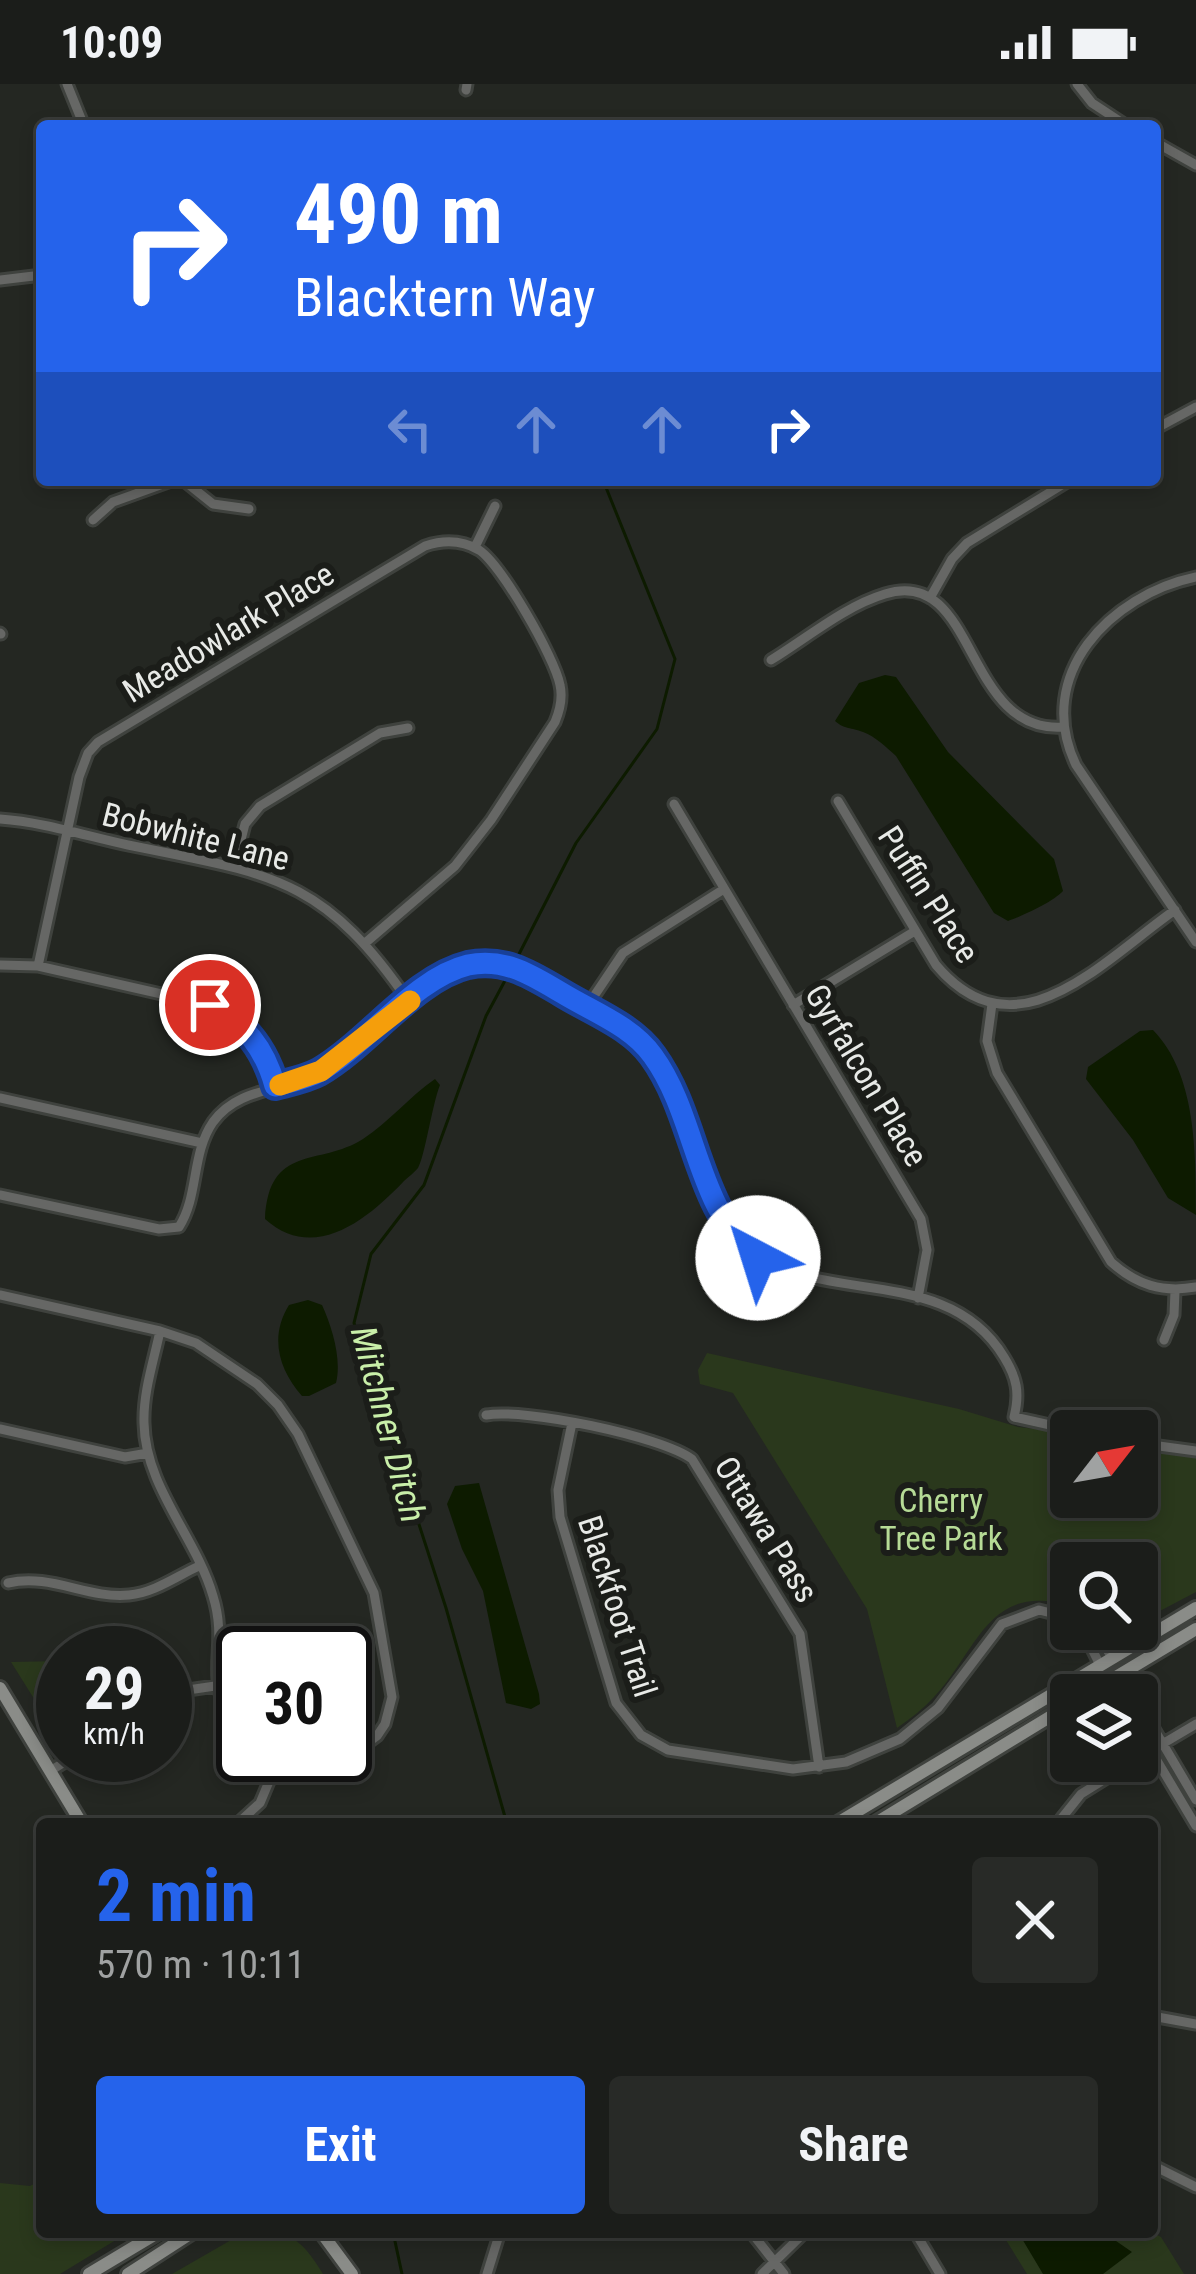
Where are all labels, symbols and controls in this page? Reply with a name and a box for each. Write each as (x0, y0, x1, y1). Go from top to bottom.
text: 10:09 (60, 16, 163, 69)
text: 490 m (294, 165, 503, 264)
icon: right (96, 168, 252, 324)
text: Blacktern Way (294, 266, 596, 329)
icon: left (377, 396, 443, 462)
icon: ahead (503, 396, 569, 462)
icon: ahead (629, 396, 695, 462)
icon: right (755, 396, 821, 462)
street label: Meadowlark Place (116, 554, 341, 711)
street label: Bobwhite Lane (98, 794, 294, 879)
street label: Puffin Place (870, 819, 987, 970)
pin (159, 954, 261, 1056)
icon: arrive (177, 972, 243, 1038)
street label: Gyrfalcon Place (797, 977, 936, 1173)
position arrow (695, 1195, 821, 1321)
water label: Mitchner Ditch (342, 1322, 434, 1527)
north arrow (1050, 1410, 1158, 1518)
map controls (1050, 1410, 1158, 1782)
street label: Ottawa Pass (707, 1449, 827, 1609)
park label: Cherry Tree Park (879, 1481, 1003, 1558)
street label: Blackfoot Trail (570, 1511, 665, 1702)
button: search (1050, 1542, 1158, 1650)
speed limit sign: 30 (216, 1626, 372, 1782)
text: 29 (84, 1653, 144, 1724)
button: layers (1050, 1674, 1158, 1782)
text: km/h (83, 1716, 145, 1751)
text: 2 min (96, 1854, 256, 1939)
button: close (972, 1857, 1098, 1983)
text: 570 m · 10:11 (96, 1942, 306, 1988)
button: Exit (96, 2076, 585, 2214)
button: Share (609, 2076, 1098, 2214)

